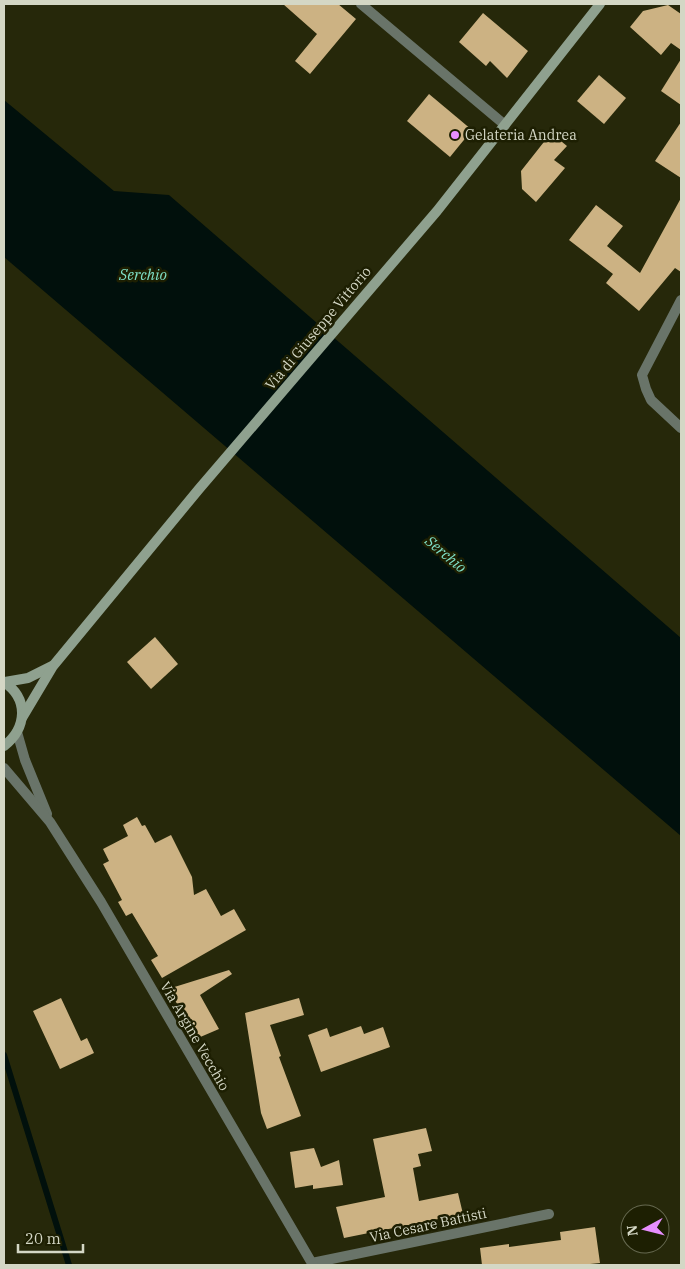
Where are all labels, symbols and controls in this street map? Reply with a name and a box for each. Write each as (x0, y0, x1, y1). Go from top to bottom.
place label: Gelateria Andrea (465, 126, 577, 144)
marker: Gelateria Andrea (449, 129, 461, 141)
street label: Via di Giuseppe Vittorio (261, 263, 375, 393)
water label: Serchio (118, 265, 167, 284)
water label: Serchio (421, 531, 470, 577)
street label: Via Argine Vecchio (156, 978, 234, 1094)
street label: Via Cesare Battisti (368, 1204, 488, 1246)
north arrow (620, 1204, 670, 1254)
scale bar (18, 1222, 82, 1254)
text: N (622, 1224, 642, 1237)
text: 20 m (25, 1229, 61, 1248)

